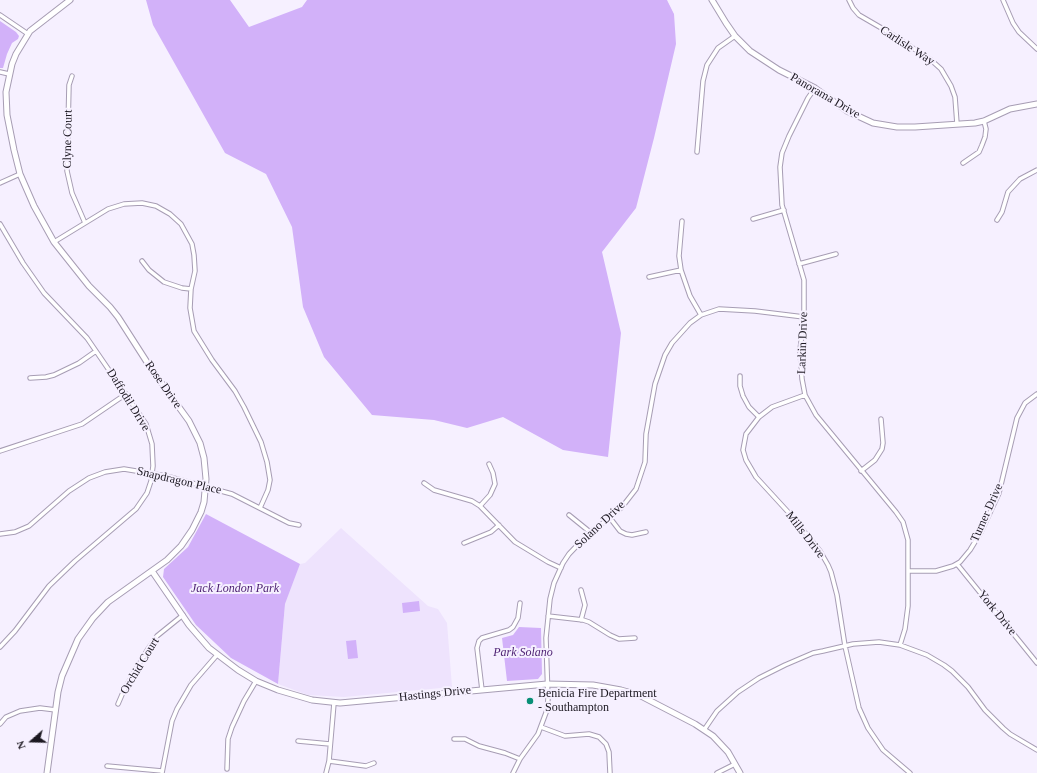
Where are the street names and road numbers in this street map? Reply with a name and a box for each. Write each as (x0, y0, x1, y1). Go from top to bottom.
street label: Carlisle Way (877, 23, 937, 69)
street label: Panorama Drive (787, 70, 863, 122)
street label: Clyne Court (60, 109, 76, 169)
street label: Larkin Drive (795, 312, 811, 374)
street label: Rose Drive (142, 359, 184, 411)
street label: Daffodil Drive (103, 366, 153, 434)
street label: Snapdragon Place (135, 464, 223, 498)
street label: Turner Drive (968, 482, 1006, 544)
street label: Solano Drive (572, 498, 628, 552)
street label: Mills Drive (782, 509, 828, 561)
street label: York Drive (974, 588, 1020, 638)
street label: Orchid Court (117, 635, 163, 697)
street label: Hastings Drive (398, 683, 472, 705)

